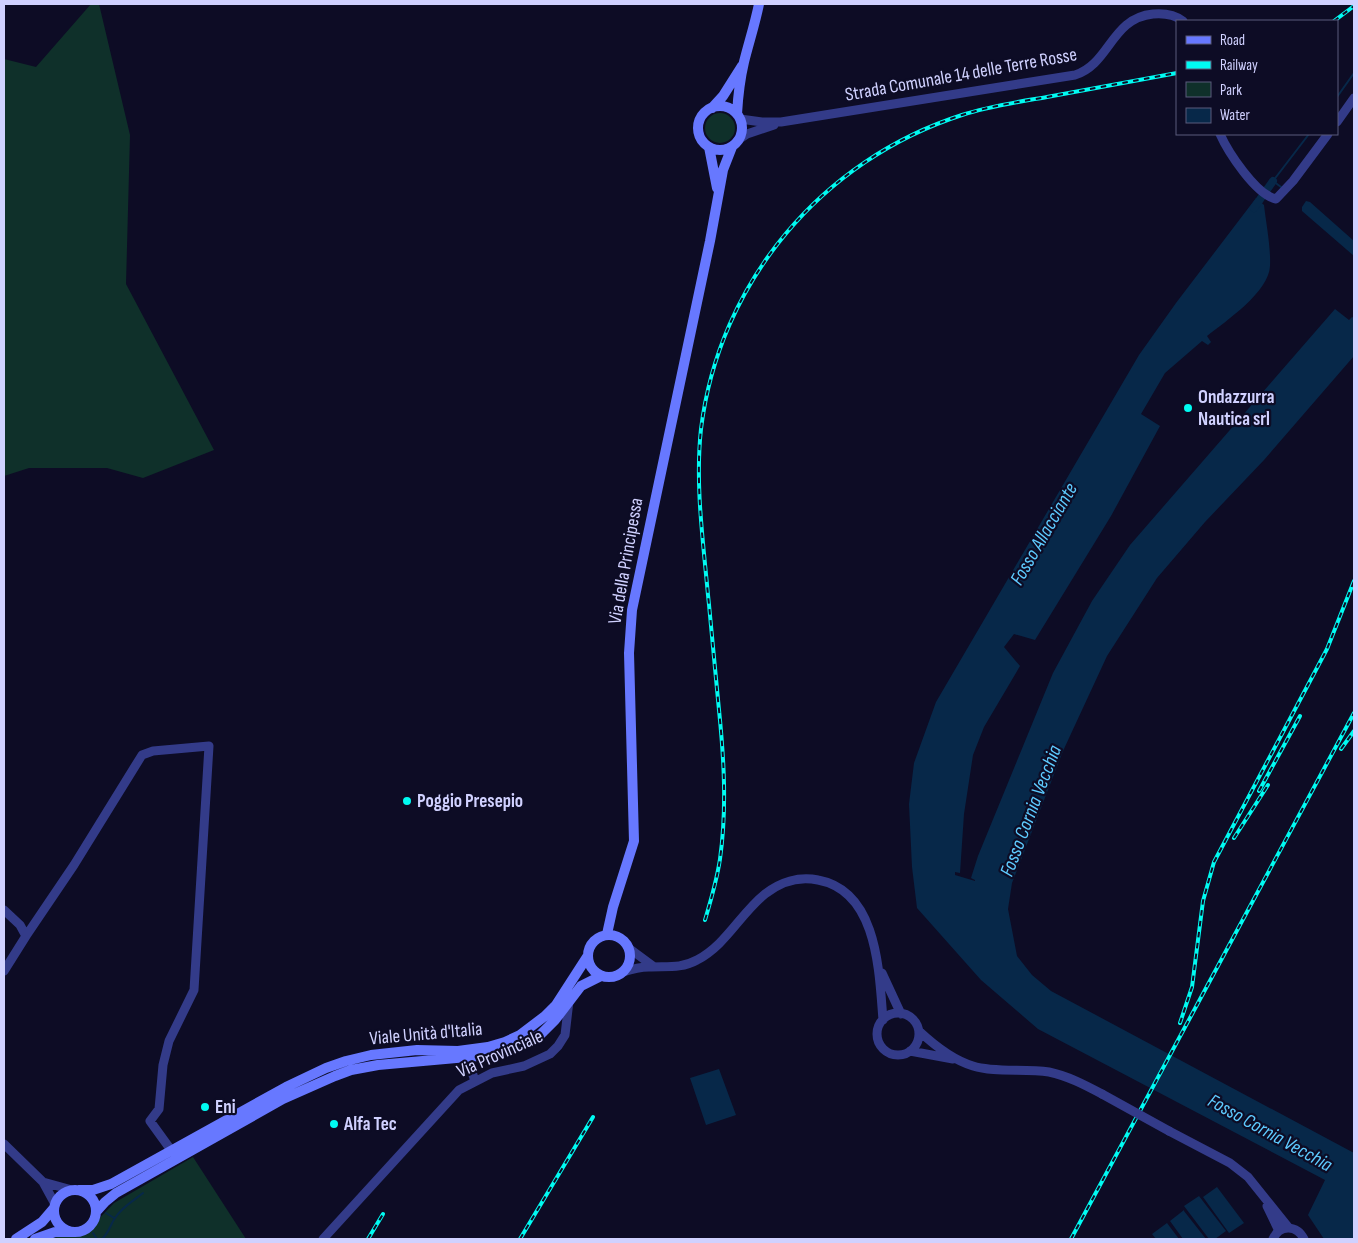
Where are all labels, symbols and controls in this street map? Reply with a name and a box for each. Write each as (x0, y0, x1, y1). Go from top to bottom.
legend (1176, 20, 1338, 135)
text: Road (1220, 31, 1245, 50)
street label: Strada Comunale 14 delle Terre Rosse (843, 43, 1079, 107)
text: Railway (1220, 56, 1258, 75)
text: Park (1220, 81, 1242, 100)
text: Water (1220, 106, 1251, 125)
place label: Ondazzurra Nautica srl (1198, 386, 1275, 431)
marker: Ondazzurra Nautica srl (1182, 402, 1194, 414)
water label: Fosso Allacciante (1005, 478, 1083, 589)
street label: Via della Principessa (604, 496, 648, 626)
water label: Fosso Cornia Vecchia (995, 742, 1067, 880)
place label: Poggio Presepio (417, 790, 523, 813)
marker: Poggio Presepio (401, 795, 413, 807)
street label: Viale Unità d'Italia (369, 1018, 483, 1050)
street label: Via Provinciale (453, 1025, 547, 1083)
water label: Fosso Cornia Vecchia (1204, 1089, 1336, 1177)
place label: Eni (215, 1096, 236, 1119)
marker: Eni (199, 1101, 211, 1113)
place label: Alfa Tec (343, 1113, 397, 1136)
marker: Alfa Tec (328, 1118, 340, 1130)

